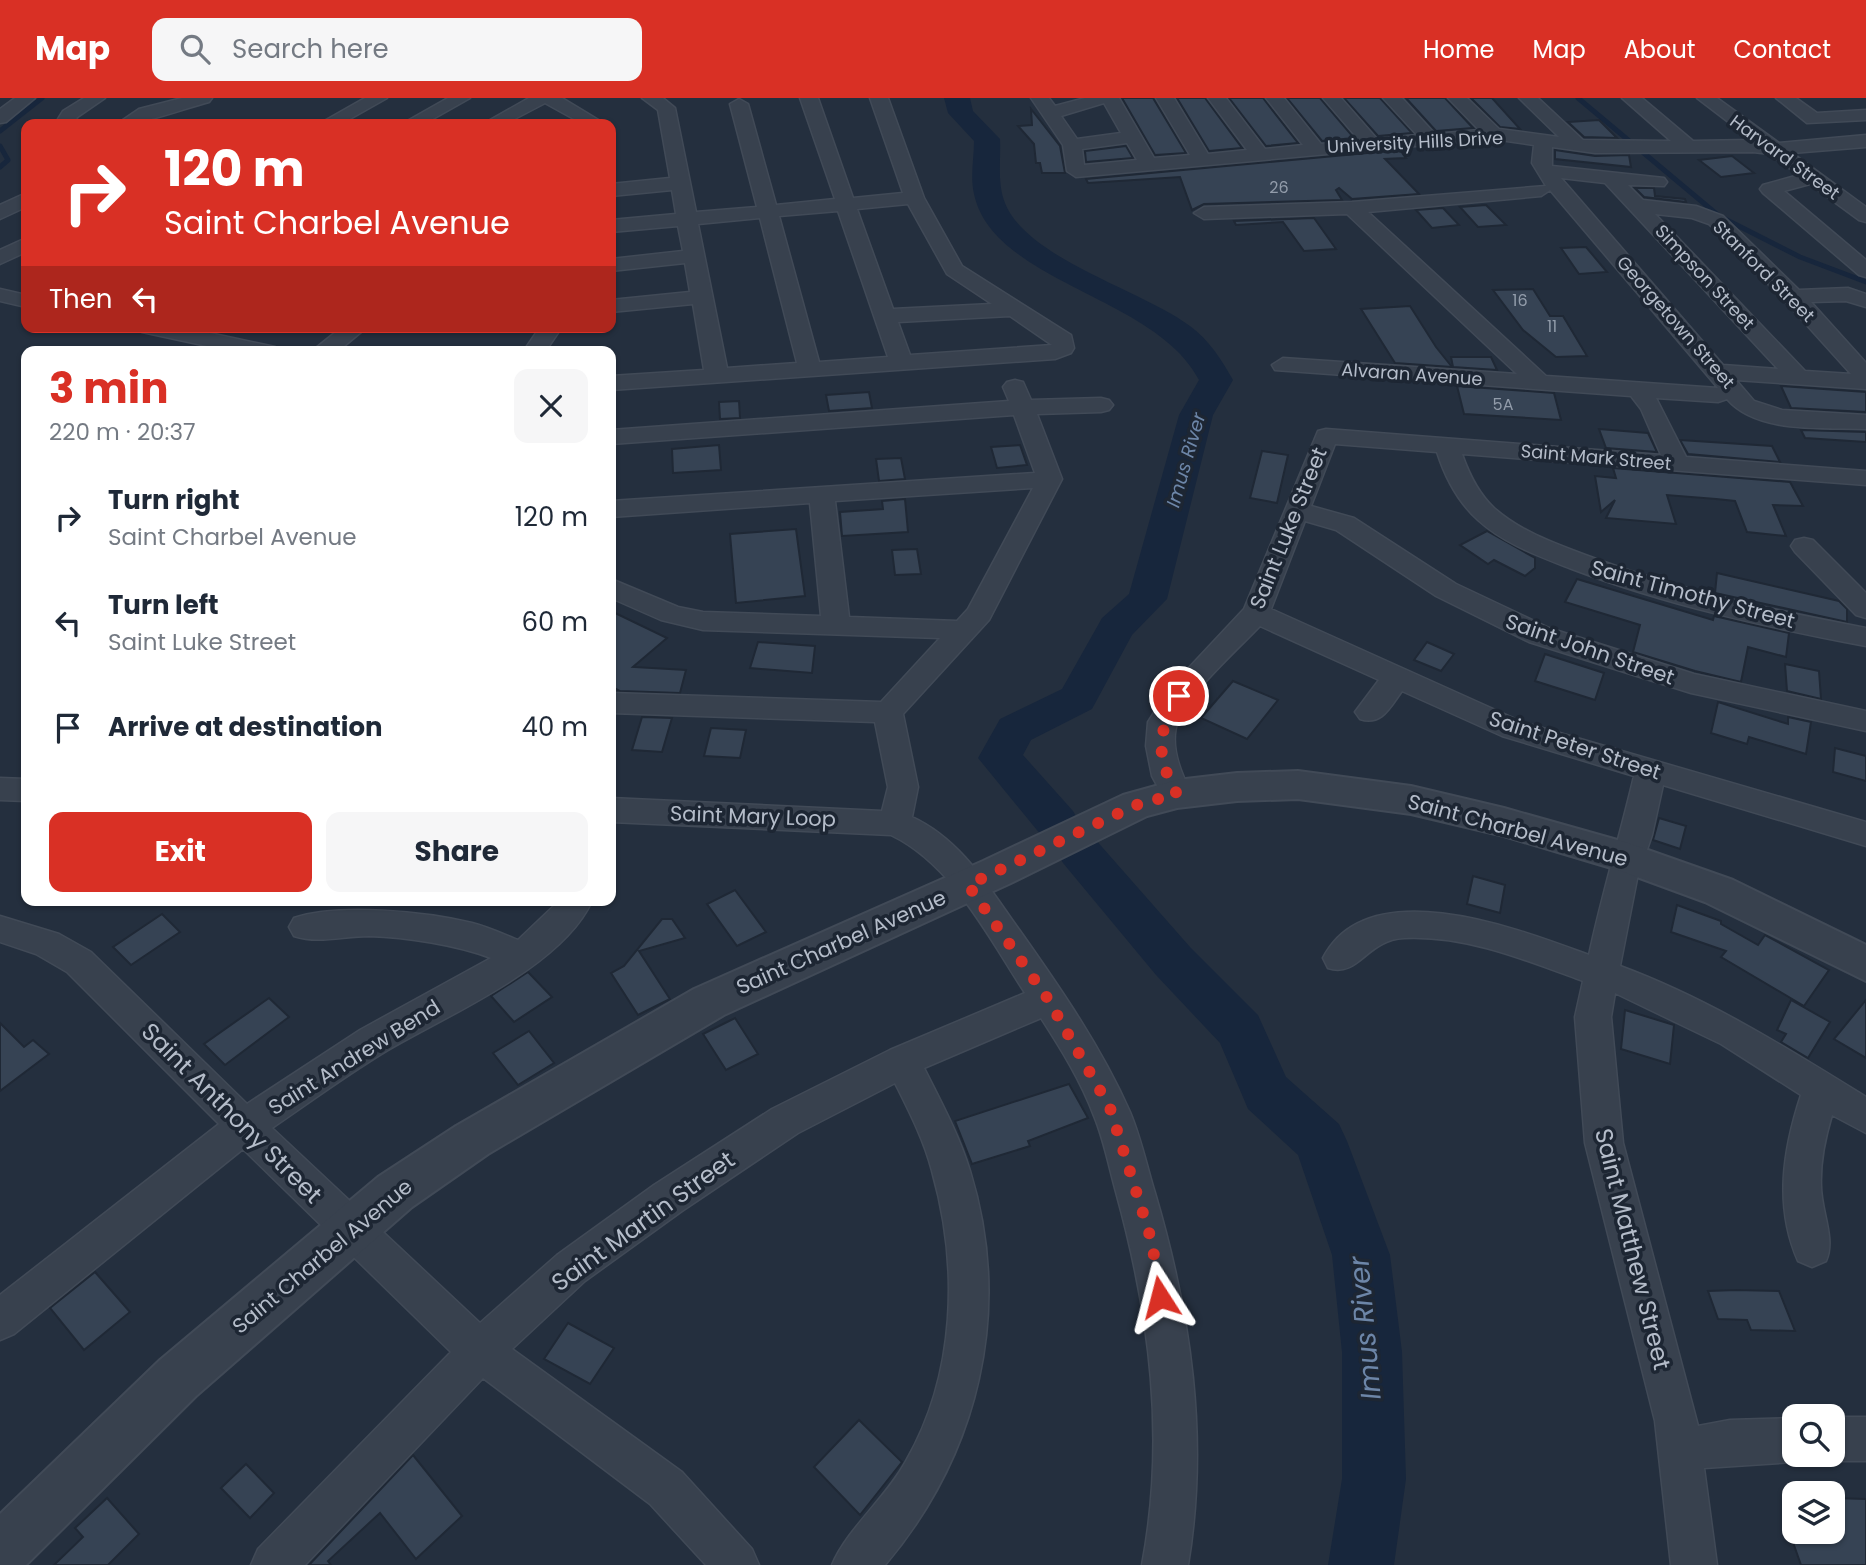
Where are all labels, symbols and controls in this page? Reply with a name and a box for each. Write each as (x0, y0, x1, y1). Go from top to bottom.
search box (152, 18, 642, 81)
text: Map (35, 25, 110, 72)
icon: search (176, 30, 214, 68)
text: Search here (232, 31, 389, 67)
text: Home (1423, 33, 1495, 66)
text: Map (1533, 33, 1586, 66)
text: About (1624, 33, 1695, 66)
text: Contact (1733, 33, 1831, 66)
street label: Harvard Street (1725, 109, 1845, 205)
street label: University Hills Drive (1326, 125, 1504, 159)
text: 120 m (164, 135, 305, 203)
icon: right (49, 147, 140, 238)
house number: 26 (1269, 176, 1289, 199)
text: Saint Charbel Avenue (164, 200, 510, 245)
street label: Stanford Street (1708, 215, 1820, 327)
street label: Simpson Street (1650, 219, 1760, 335)
street label: Georgetown Street (1611, 250, 1741, 394)
icon: left (126, 280, 164, 318)
text: Then (49, 281, 112, 317)
house number: 16 (1512, 289, 1528, 312)
house number: 11 (1547, 315, 1557, 338)
street label: Alvaran Avenue (1340, 357, 1484, 391)
text: 3 min (49, 359, 169, 418)
button: close (514, 369, 588, 443)
house number: 5A (1493, 393, 1514, 416)
water label: Imus River (1160, 408, 1213, 511)
text: 220 m · 20:37 (49, 416, 196, 448)
street label: Saint Mark Street (1520, 438, 1672, 476)
street label: Saint Luke Street (1242, 443, 1334, 613)
text: Turn right (108, 482, 240, 518)
icon: right (49, 499, 87, 537)
text: 120 m (515, 499, 588, 535)
text: Saint Charbel Avenue (108, 521, 357, 553)
street label: Saint Timothy Street (1588, 553, 1798, 635)
text: Turn left (108, 587, 219, 623)
icon: left (49, 604, 87, 642)
text: 60 m (521, 604, 588, 640)
street label: Saint John Street (1502, 606, 1678, 692)
text: Saint Luke Street (108, 626, 296, 658)
pin (1149, 666, 1209, 726)
icon: arrive (1160, 677, 1198, 715)
street label: Saint Peter Street (1485, 704, 1665, 786)
icon: arrive (49, 709, 87, 747)
text: Arrive at destination (108, 709, 383, 745)
text: 40 m (522, 709, 588, 745)
street label: Saint Charbel Avenue (1405, 787, 1631, 873)
street label: Saint Mary Loop (670, 799, 836, 833)
button: Exit (49, 812, 312, 892)
button: Share (326, 812, 588, 892)
street label: Saint Charbel Avenue (731, 883, 951, 1001)
street label: Saint Andrew Bend (263, 992, 445, 1122)
street label: Saint Anthony Street (134, 1015, 330, 1211)
street label: Saint Matthew Street (1587, 1125, 1679, 1373)
street label: Saint Martin Street (545, 1143, 741, 1299)
street label: Saint Charbel Avenue (226, 1172, 418, 1340)
water label: Imus River (1339, 1254, 1391, 1401)
position arrow (1123, 1260, 1197, 1334)
map controls (1782, 1404, 1845, 1544)
button: search (1782, 1404, 1845, 1467)
button: layers (1782, 1481, 1845, 1544)

